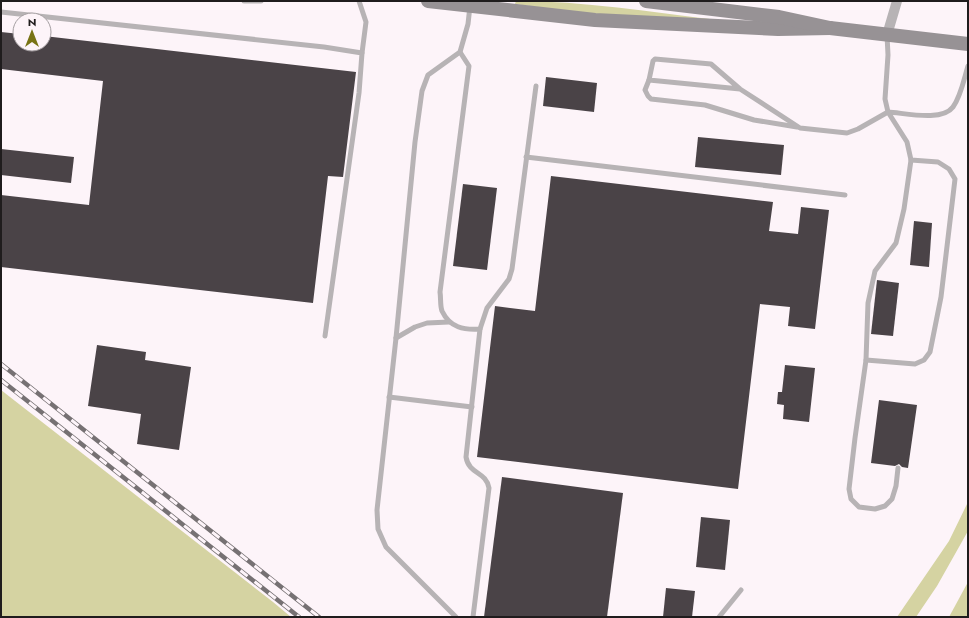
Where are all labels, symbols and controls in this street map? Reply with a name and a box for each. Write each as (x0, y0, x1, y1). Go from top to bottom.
north arrow (12, 12, 52, 52)
text: N (28, 14, 36, 30)

